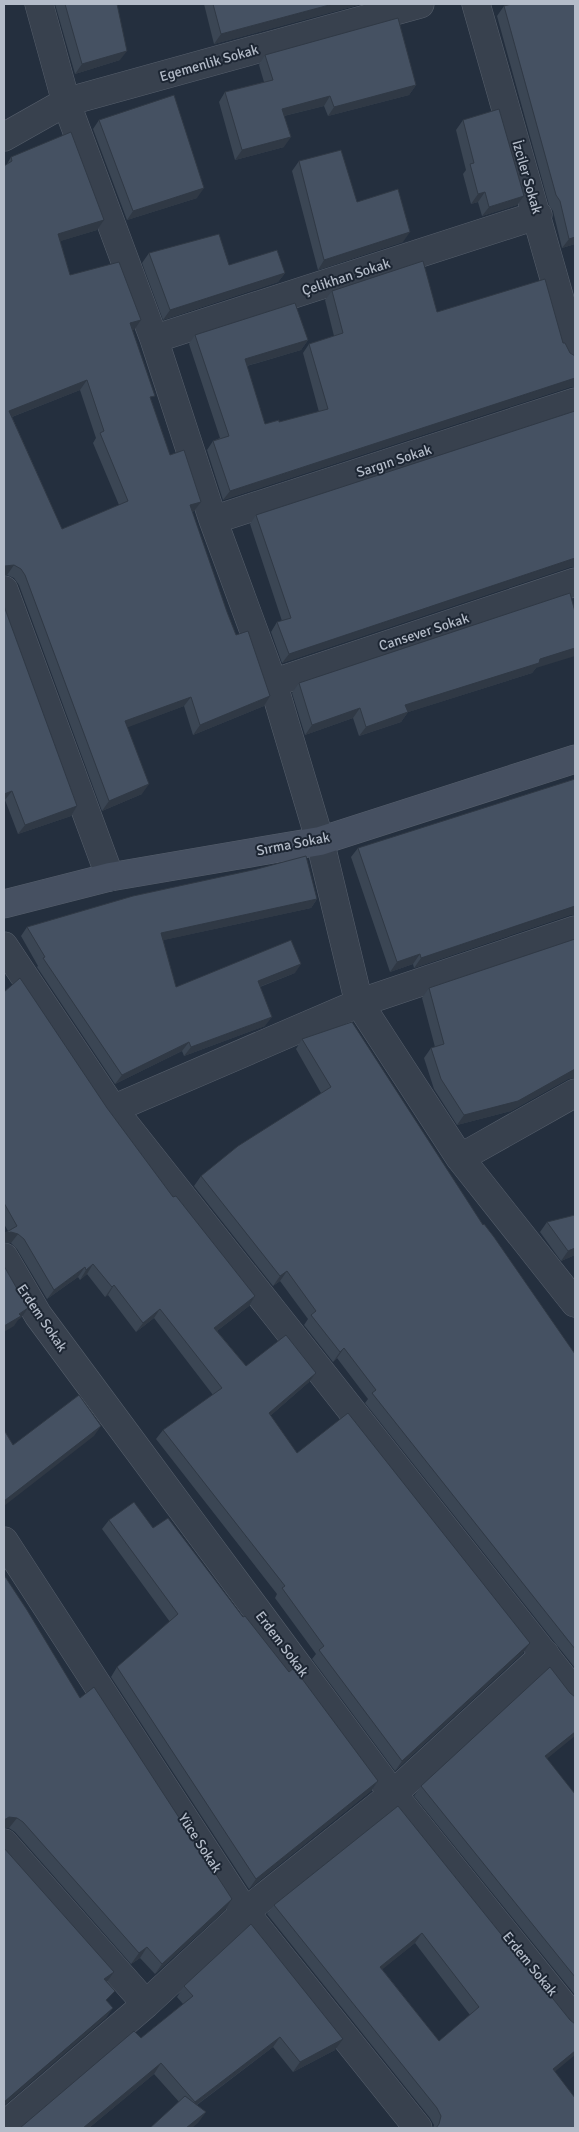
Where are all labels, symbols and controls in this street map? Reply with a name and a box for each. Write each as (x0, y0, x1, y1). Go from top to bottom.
street label: Egemenlik Sokak (158, 41, 260, 85)
street label: İzciler Sokak (508, 138, 546, 216)
street label: Çelikhan Sokak (300, 255, 392, 299)
street label: Sargın Sokak (354, 441, 434, 481)
street label: Cansever Sokak (377, 609, 471, 655)
street label: Sırma Sokak (255, 829, 331, 859)
street label: Erdem Sokak (13, 1281, 71, 1355)
street label: Erdem Sokak (252, 1608, 312, 1680)
street label: Yüce Sokak (175, 1810, 225, 1876)
street label: Erdem Sokak (499, 1928, 561, 2000)

